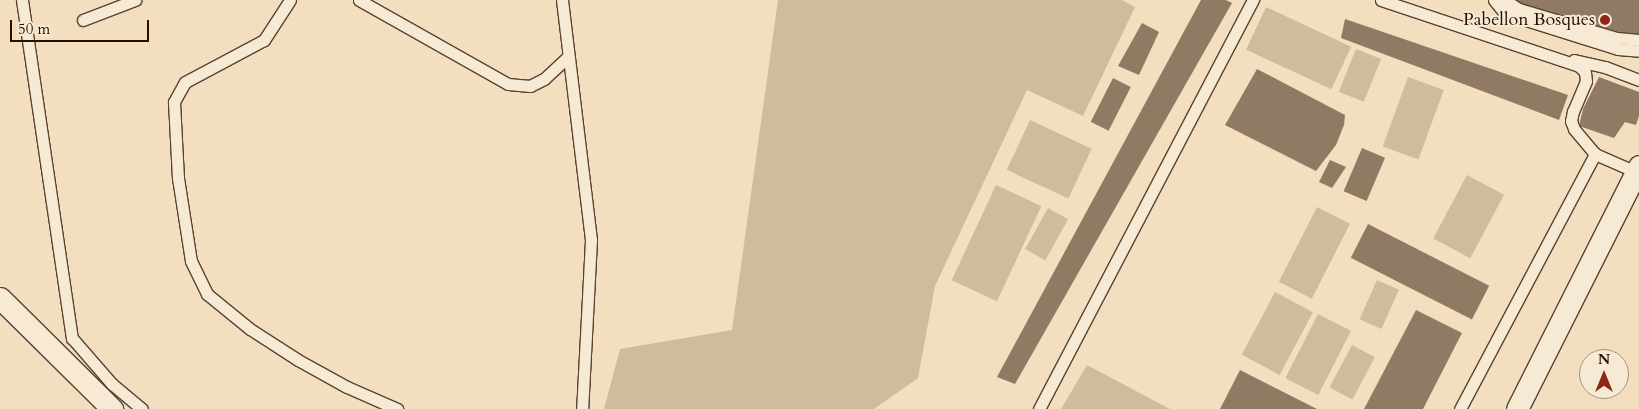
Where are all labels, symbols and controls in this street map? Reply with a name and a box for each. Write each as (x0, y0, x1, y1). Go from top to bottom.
place label: Pabellon Bosques (1463, 9, 1595, 31)
scale bar (12, 10, 151, 42)
marker: Pabellon Bosques (1599, 14, 1611, 26)
text: 50 m (18, 19, 50, 39)
north arrow (1579, 349, 1629, 399)
text: N (1598, 350, 1610, 369)

